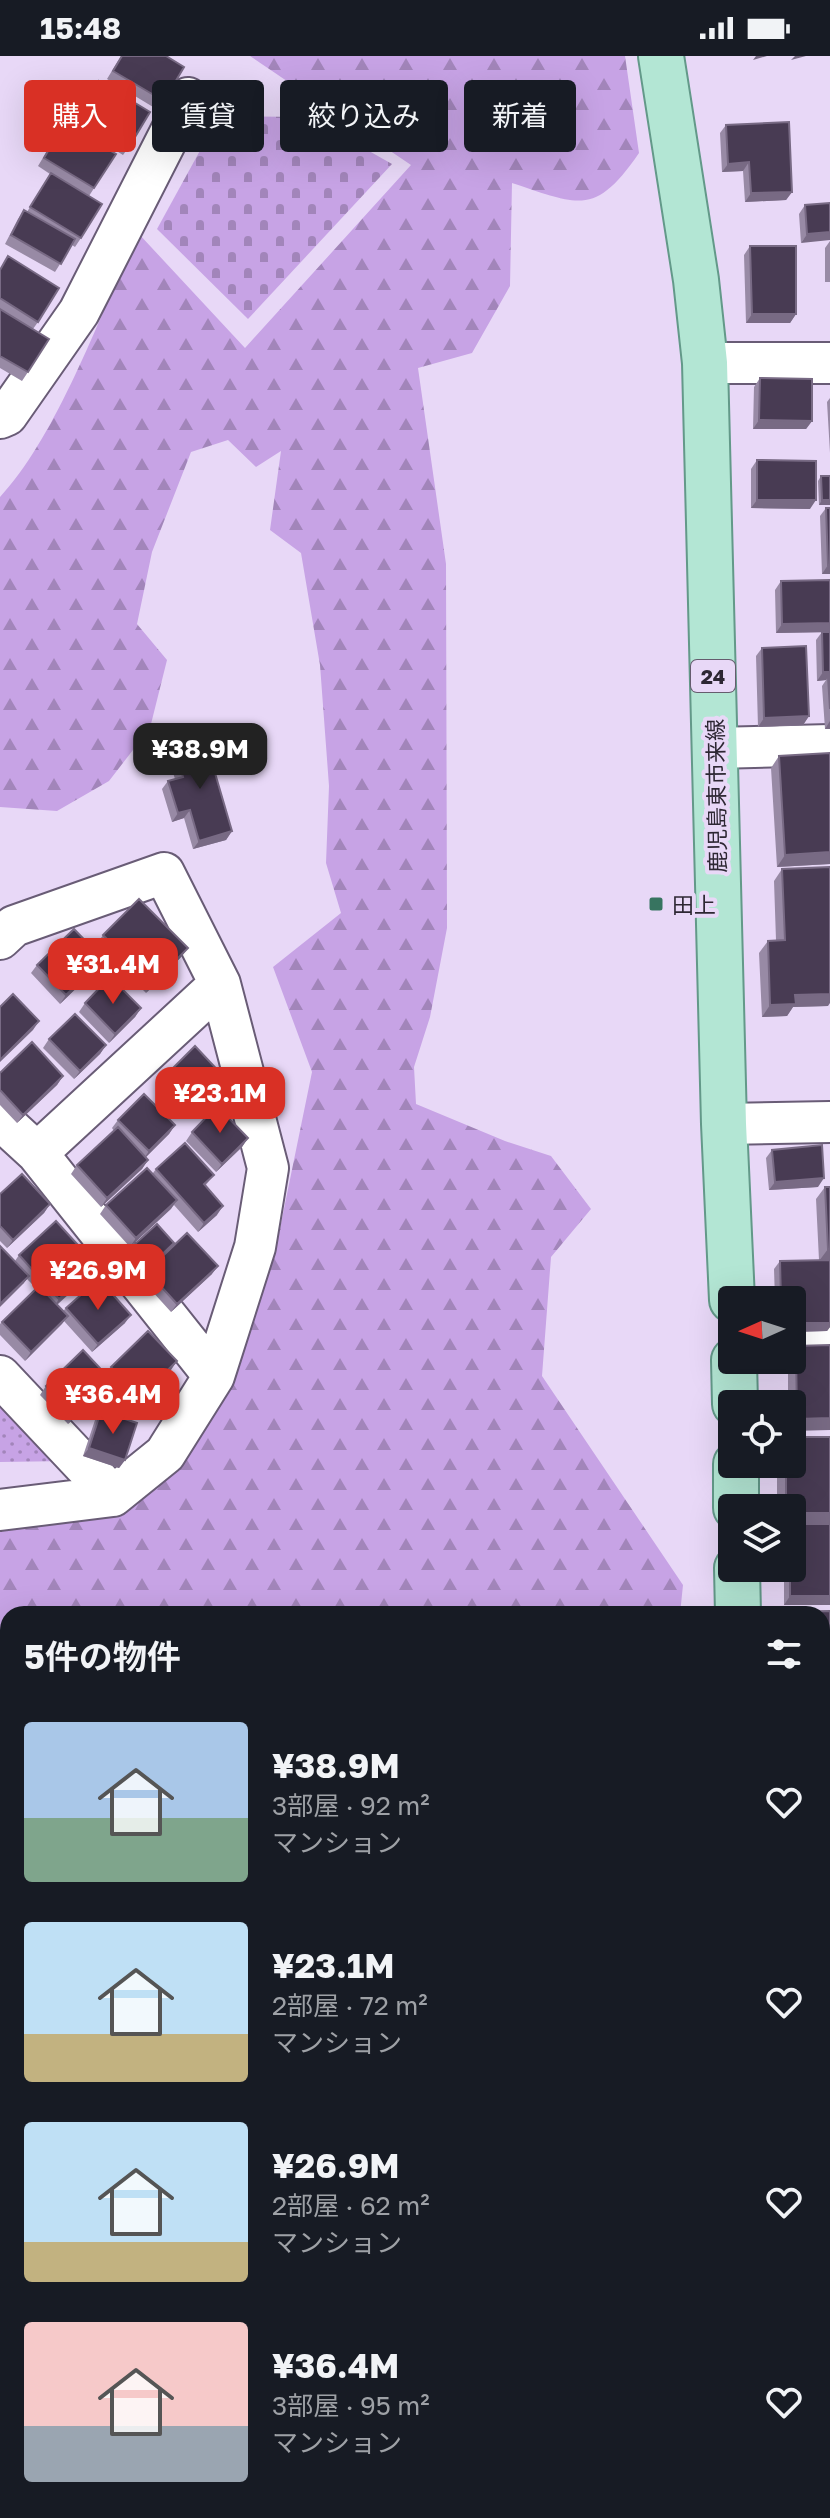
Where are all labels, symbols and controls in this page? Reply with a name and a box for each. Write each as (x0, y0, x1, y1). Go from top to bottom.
text: 15:48 (40, 10, 121, 46)
chip: 購入 (24, 80, 136, 152)
chip: 賃貸 (152, 80, 264, 152)
chip: 絞り込み (280, 80, 448, 152)
chip: 新着 (464, 80, 576, 152)
road number: 24 (691, 660, 735, 692)
street label: 鹿児島東市来線 (701, 719, 731, 873)
pin: ¥38.9M (135, 723, 265, 791)
text: ¥38.9M (151, 733, 249, 764)
place label: 田上 (672, 891, 716, 918)
marker: 田上 (647, 895, 665, 913)
pin: ¥31.4M (48, 938, 178, 1006)
text: ¥31.4M (66, 948, 160, 979)
pin: ¥23.1M (155, 1067, 285, 1135)
text: ¥23.1M (173, 1077, 267, 1108)
pin: ¥26.9M (33, 1244, 163, 1312)
text: ¥26.9M (49, 1254, 147, 1285)
north arrow (718, 1286, 806, 1374)
map controls (718, 1286, 806, 1582)
pin: ¥36.4M (48, 1368, 178, 1436)
text: ¥36.4M (64, 1378, 162, 1409)
button: locate (718, 1390, 806, 1478)
button: layers (718, 1494, 806, 1582)
icon: filters (762, 1632, 806, 1676)
text: 5件の物件 (24, 1636, 181, 1676)
text: ¥38.9M (272, 1745, 400, 1785)
icon: home (88, 1754, 184, 1850)
icon: heart (762, 1780, 806, 1824)
text: 3部屋 · 92 m² (272, 1790, 430, 1821)
text: マンション (272, 1827, 402, 1858)
text: ¥23.1M (272, 1945, 395, 1985)
icon: home (88, 1954, 184, 2050)
icon: heart (762, 1980, 806, 2024)
text: 2部屋 · 72 m² (272, 1990, 428, 2021)
text: マンション (272, 2027, 402, 2058)
text: ¥26.9M (272, 2145, 400, 2185)
icon: home (88, 2154, 184, 2250)
icon: heart (762, 2180, 806, 2224)
text: 2部屋 · 62 m² (272, 2190, 430, 2221)
text: マンション (272, 2227, 402, 2258)
text: ¥36.4M (272, 2345, 399, 2385)
icon: home (88, 2354, 184, 2450)
icon: heart (762, 2380, 806, 2424)
text: 3部屋 · 95 m² (272, 2390, 430, 2421)
text: マンション (272, 2427, 402, 2458)

